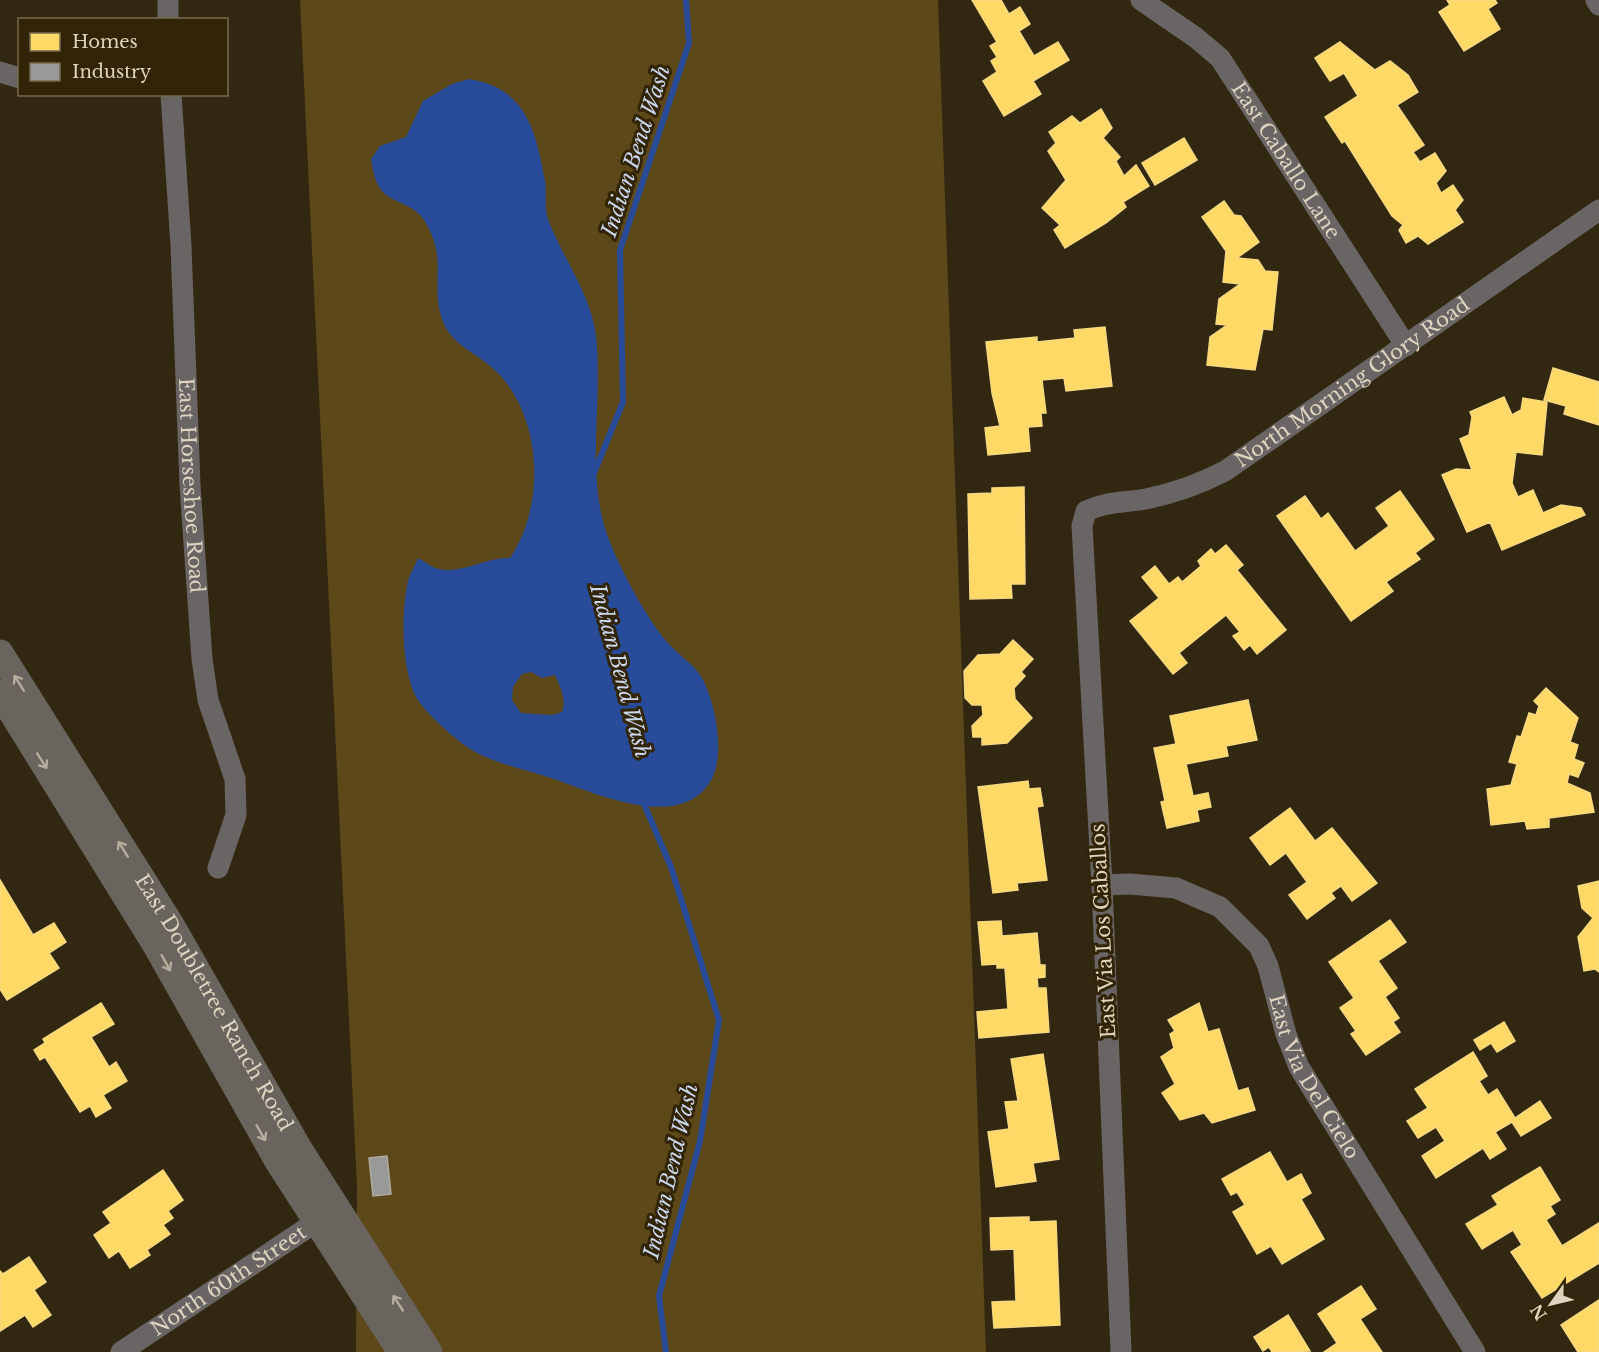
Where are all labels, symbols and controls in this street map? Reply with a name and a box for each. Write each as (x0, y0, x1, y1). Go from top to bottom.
legend (18, 18, 228, 96)
text: Homes (72, 31, 138, 53)
text: Industry (72, 61, 152, 83)
water label: Indian Bend Wash (596, 62, 676, 241)
street label: East Caballo Lane (1227, 77, 1346, 243)
street label: North Morning Glory Road (1230, 292, 1474, 472)
street label: East Horseshoe Road (174, 377, 209, 594)
water label: Indian Bend Wash (584, 580, 656, 761)
one-way arrow (13, 675, 25, 692)
one-way arrow (37, 752, 49, 769)
street label: East Via Los Caballos (1085, 823, 1121, 1039)
one-way arrow (116, 841, 128, 858)
street label: East Doubletree Ranch Road (130, 870, 298, 1135)
one-way arrow (160, 954, 172, 971)
street label: East Via Del Cielo (1264, 992, 1365, 1163)
water label: Indian Bend Wash (638, 1081, 704, 1262)
one-way arrow (255, 1124, 267, 1141)
street label: North 60th Street (146, 1220, 311, 1341)
north arrow (1521, 1274, 1581, 1334)
one-way arrow (391, 1295, 403, 1312)
text: N (1526, 1301, 1551, 1324)

